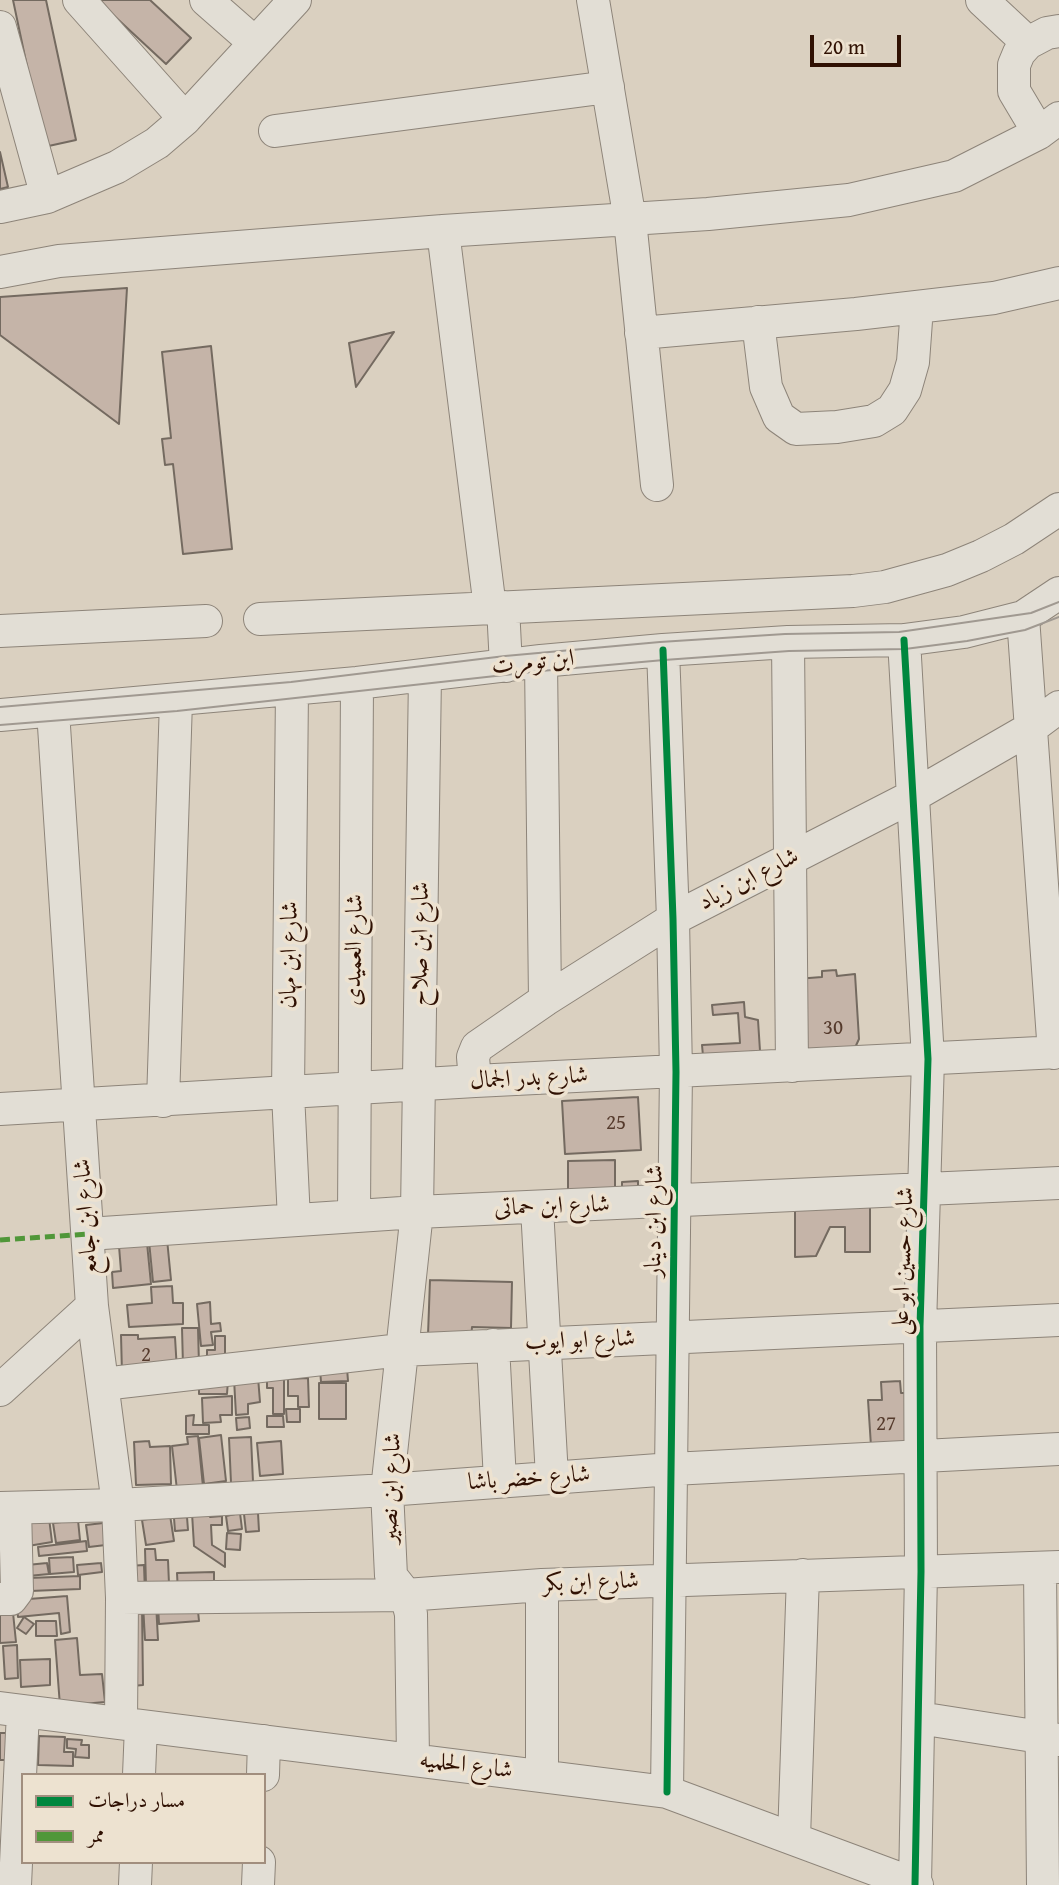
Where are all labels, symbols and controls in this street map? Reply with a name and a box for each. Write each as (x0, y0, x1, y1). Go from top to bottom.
scale bar (814, 21, 905, 65)
text: 20 m (823, 31, 865, 62)
street label: ابن تومرت (490, 644, 576, 682)
street label: شارع ابن زياد (694, 842, 804, 918)
street label: شارع ابن صلاح (406, 881, 436, 1007)
street label: شارع العميدى (340, 894, 370, 1006)
street label: شارع ابن مهان (275, 901, 305, 1009)
house number: 30 (823, 1016, 843, 1042)
street label: شارع بدر الجمال (469, 1062, 589, 1096)
house number: 25 (606, 1111, 626, 1137)
street label: شارع ابن جامع (69, 1158, 105, 1276)
street label: شارع ابن دينار (640, 1165, 670, 1277)
street label: شارع حسين ابو على (887, 1186, 921, 1336)
street label: شارع ابن حماتى (494, 1191, 610, 1223)
street label: شارع ابو ايوب (524, 1325, 636, 1357)
house number: 2 (141, 1343, 151, 1369)
house number: 27 (876, 1412, 896, 1438)
street label: شارع ابن نصير (376, 1432, 408, 1544)
street label: شارع خضر باشا (467, 1460, 591, 1498)
street label: شارع ابن بكر (543, 1567, 639, 1599)
street label: شارع الحلميه (418, 1746, 514, 1786)
legend (21, 1773, 266, 1864)
text: مسار دراجات (88, 1784, 185, 1815)
text: ممر (88, 1819, 105, 1850)

